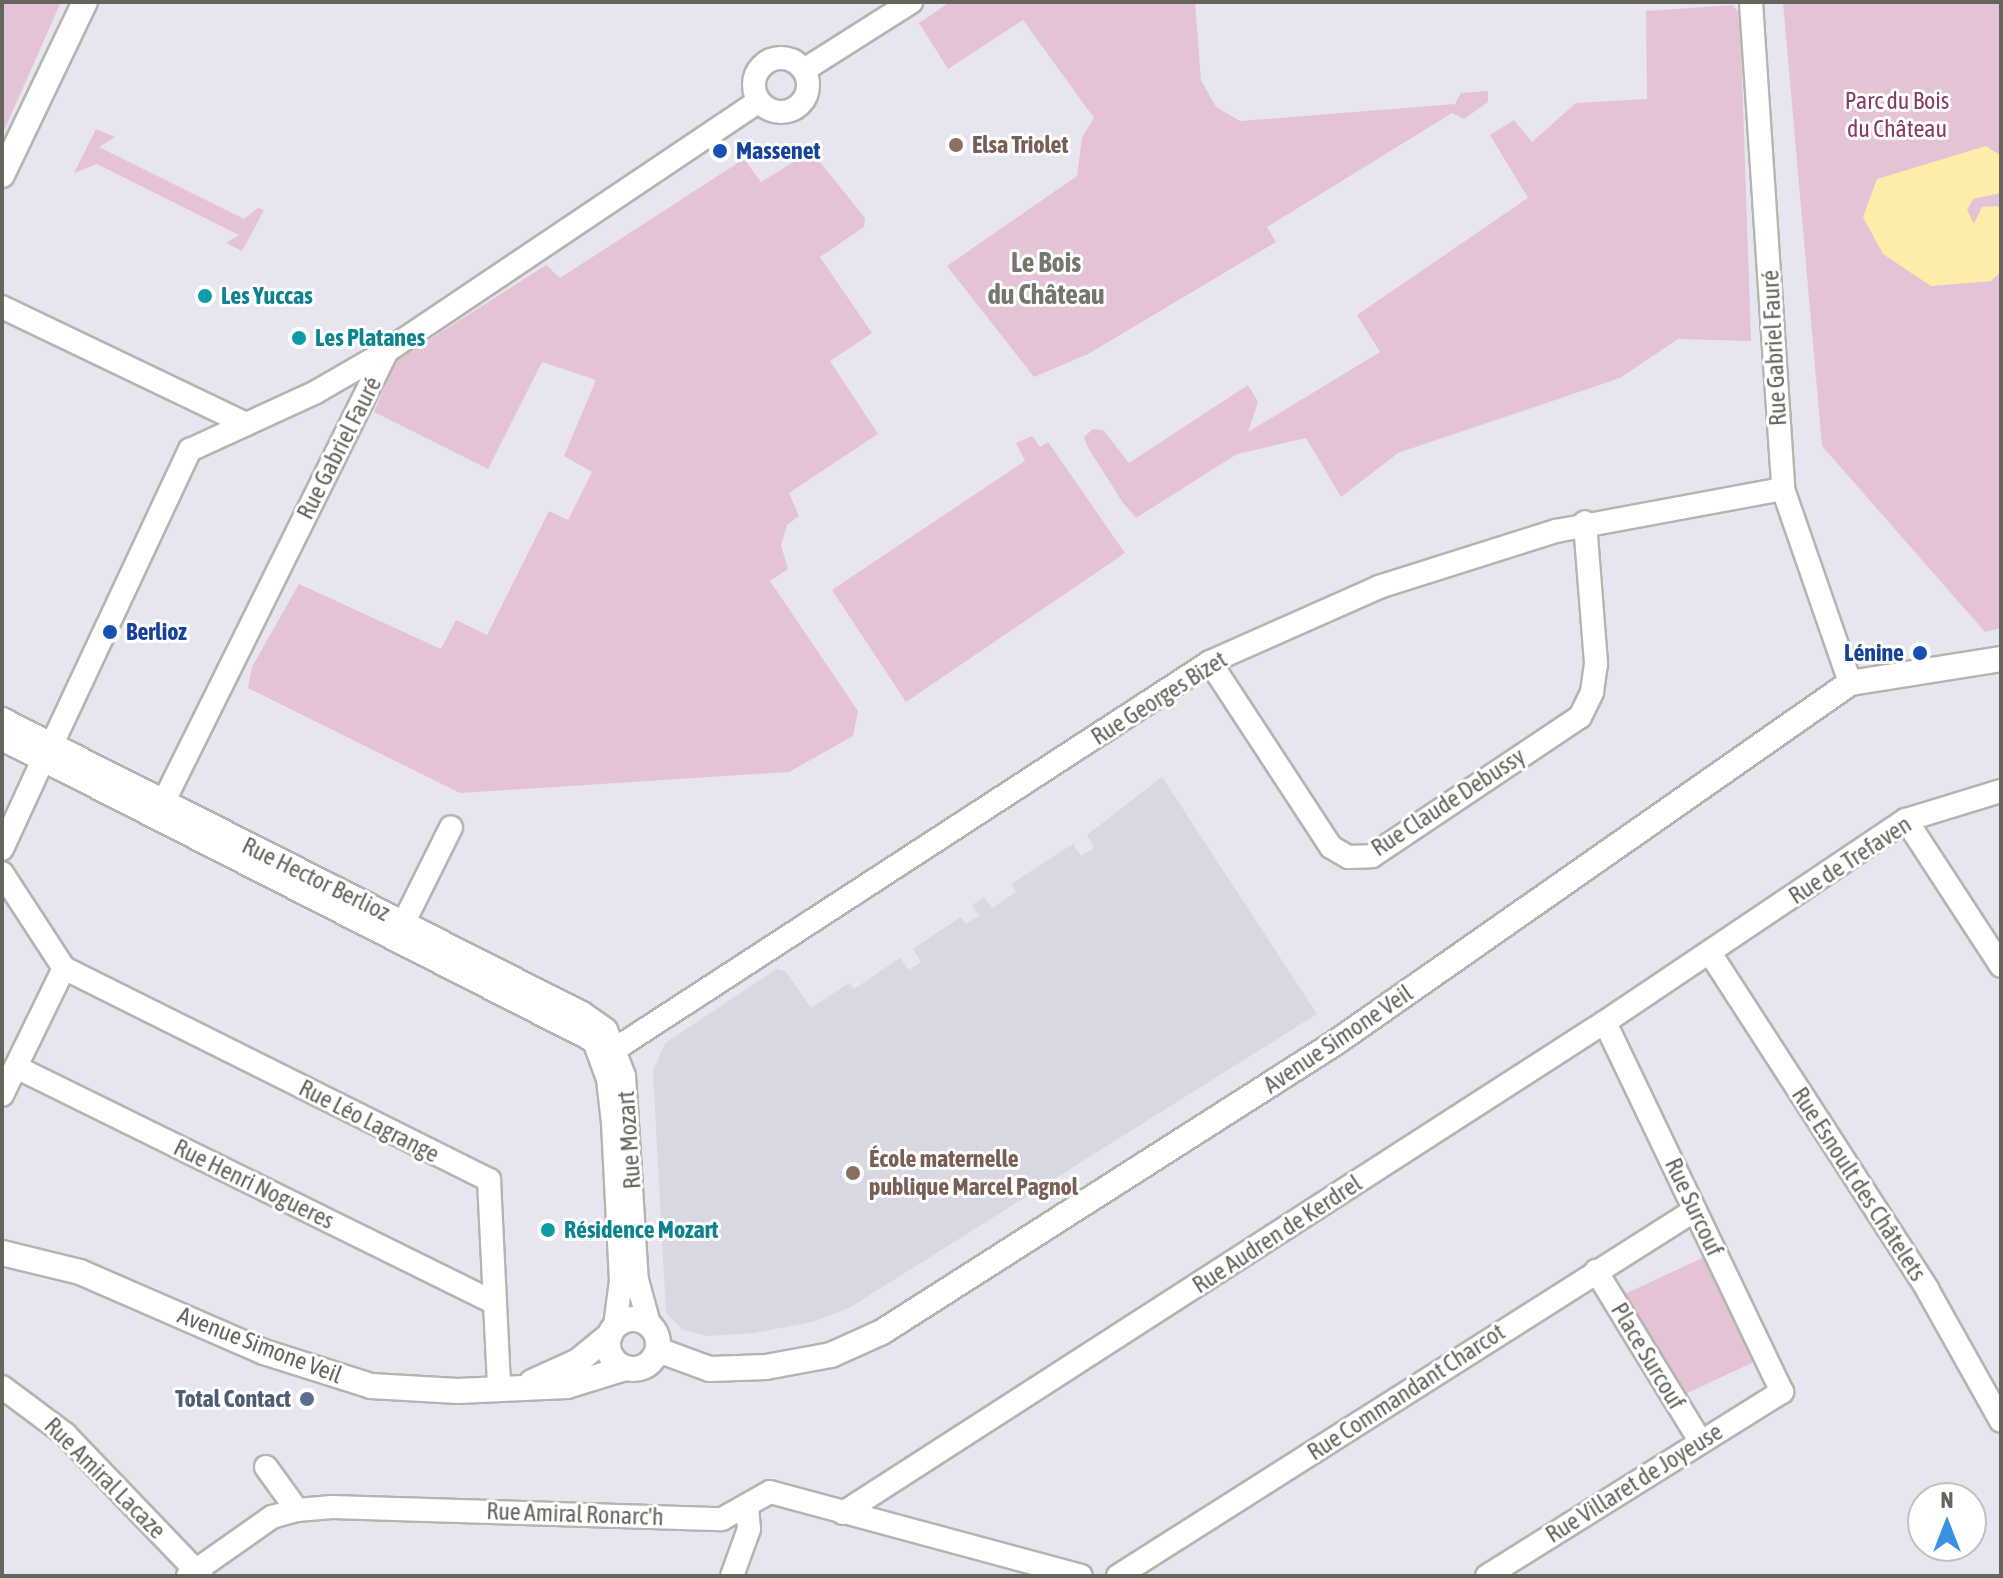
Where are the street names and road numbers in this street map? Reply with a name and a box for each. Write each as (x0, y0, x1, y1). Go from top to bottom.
street label: Rue Gabriel Fauré (1756, 269, 1792, 427)
street label: Rue Gabriel Fauré (291, 372, 387, 524)
street label: Rue Georges Bizet (1086, 645, 1232, 751)
street label: Rue Claude Debussy (1366, 742, 1530, 862)
street label: Rue de Trefaven (1783, 810, 1917, 910)
street label: Rue Hector Berlioz (238, 831, 394, 927)
street label: Avenue Simone Veil (1258, 979, 1418, 1099)
street label: Rue Léo Lagrange (294, 1073, 444, 1169)
street label: Rue Esnoult des Châtelets (1786, 1082, 1932, 1286)
street label: Rue Mozart (611, 1090, 647, 1190)
street label: Rue Henri Nogueres (169, 1133, 339, 1235)
street label: Rue Surcouf (1659, 1153, 1729, 1261)
street label: Rue Audren de Kerdrel (1187, 1169, 1367, 1299)
street label: Place Surcouf (1605, 1297, 1691, 1415)
street label: Avenue Simone Veil (174, 1300, 346, 1390)
street label: Rue Commandant Charcot (1302, 1317, 1510, 1467)
street label: Rue Amiral Lacaze (38, 1411, 172, 1545)
street label: Rue Villaret de Joyeuse (1540, 1417, 1728, 1549)
street label: Rue Amiral Ronarc'h (486, 1497, 664, 1531)

